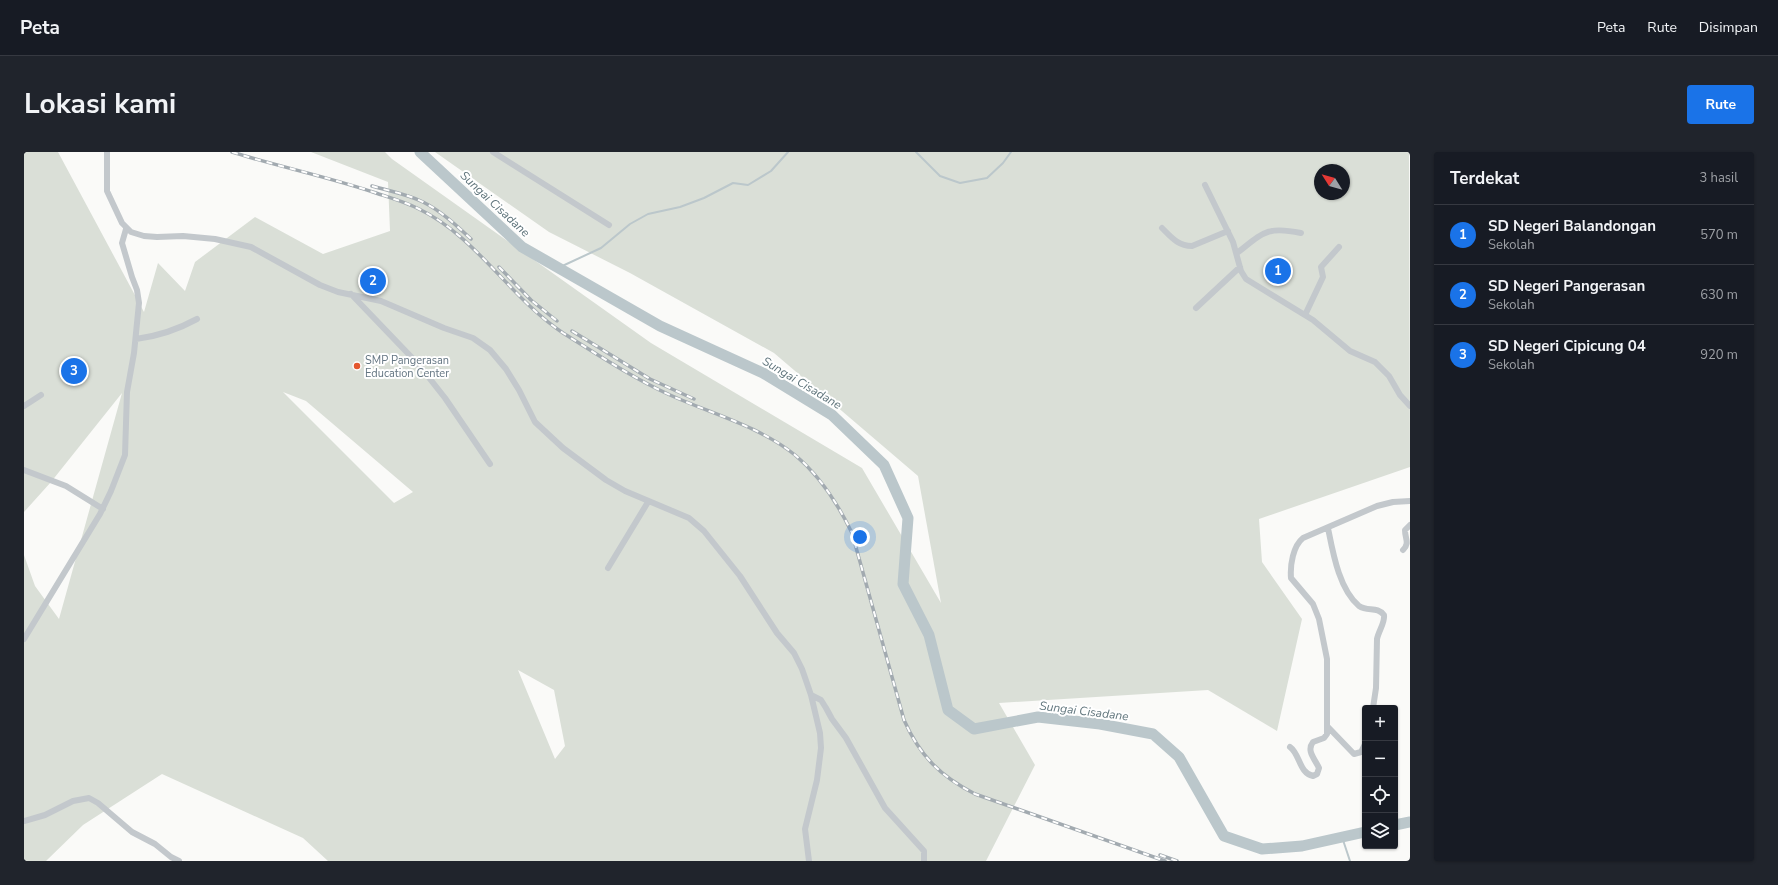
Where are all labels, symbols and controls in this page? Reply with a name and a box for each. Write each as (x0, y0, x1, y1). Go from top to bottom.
text: Peta (20, 15, 60, 41)
text: Peta (1597, 18, 1625, 37)
text: Rute (1647, 18, 1677, 37)
text: Disimpan (1699, 18, 1758, 37)
text: Lokasi kami (24, 85, 176, 123)
button: Rute (1687, 85, 1754, 124)
north arrow (1314, 164, 1350, 200)
text: Terdekat (1450, 167, 1519, 190)
water label: Sungai Cisadane (457, 168, 534, 241)
text: 3 hasil (1699, 169, 1738, 187)
text: SD Negeri Balandongan (1488, 216, 1656, 236)
text: 1 (1459, 226, 1467, 244)
text: 570 m (1700, 226, 1738, 244)
text: Sekolah (1488, 236, 1535, 254)
pin: 1 (1265, 256, 1291, 286)
pin: 2 (360, 266, 386, 296)
text: SD Negeri Pangerasan (1488, 276, 1645, 296)
text: 2 (1459, 286, 1467, 304)
text: 630 m (1700, 286, 1738, 304)
text: Sekolah (1488, 296, 1535, 314)
text: SD Negeri Cipicung 04 (1488, 336, 1646, 356)
text: 3 (1459, 346, 1467, 364)
text: 920 m (1700, 346, 1738, 364)
place label: SMP Pangerasan Education Center (365, 353, 449, 381)
water label: Sungai Cisadane (759, 353, 845, 413)
pin: 3 (61, 356, 87, 386)
text: Sekolah (1488, 356, 1535, 374)
marker: SMP Pangerasan Education Center (352, 361, 362, 371)
your location (850, 527, 870, 547)
water label: Sungai Cisadane (1038, 698, 1130, 724)
map controls (1362, 705, 1398, 849)
button: + (1362, 705, 1398, 741)
button: − (1362, 741, 1398, 777)
button: locate (1362, 777, 1398, 813)
button: layers (1362, 813, 1398, 849)

